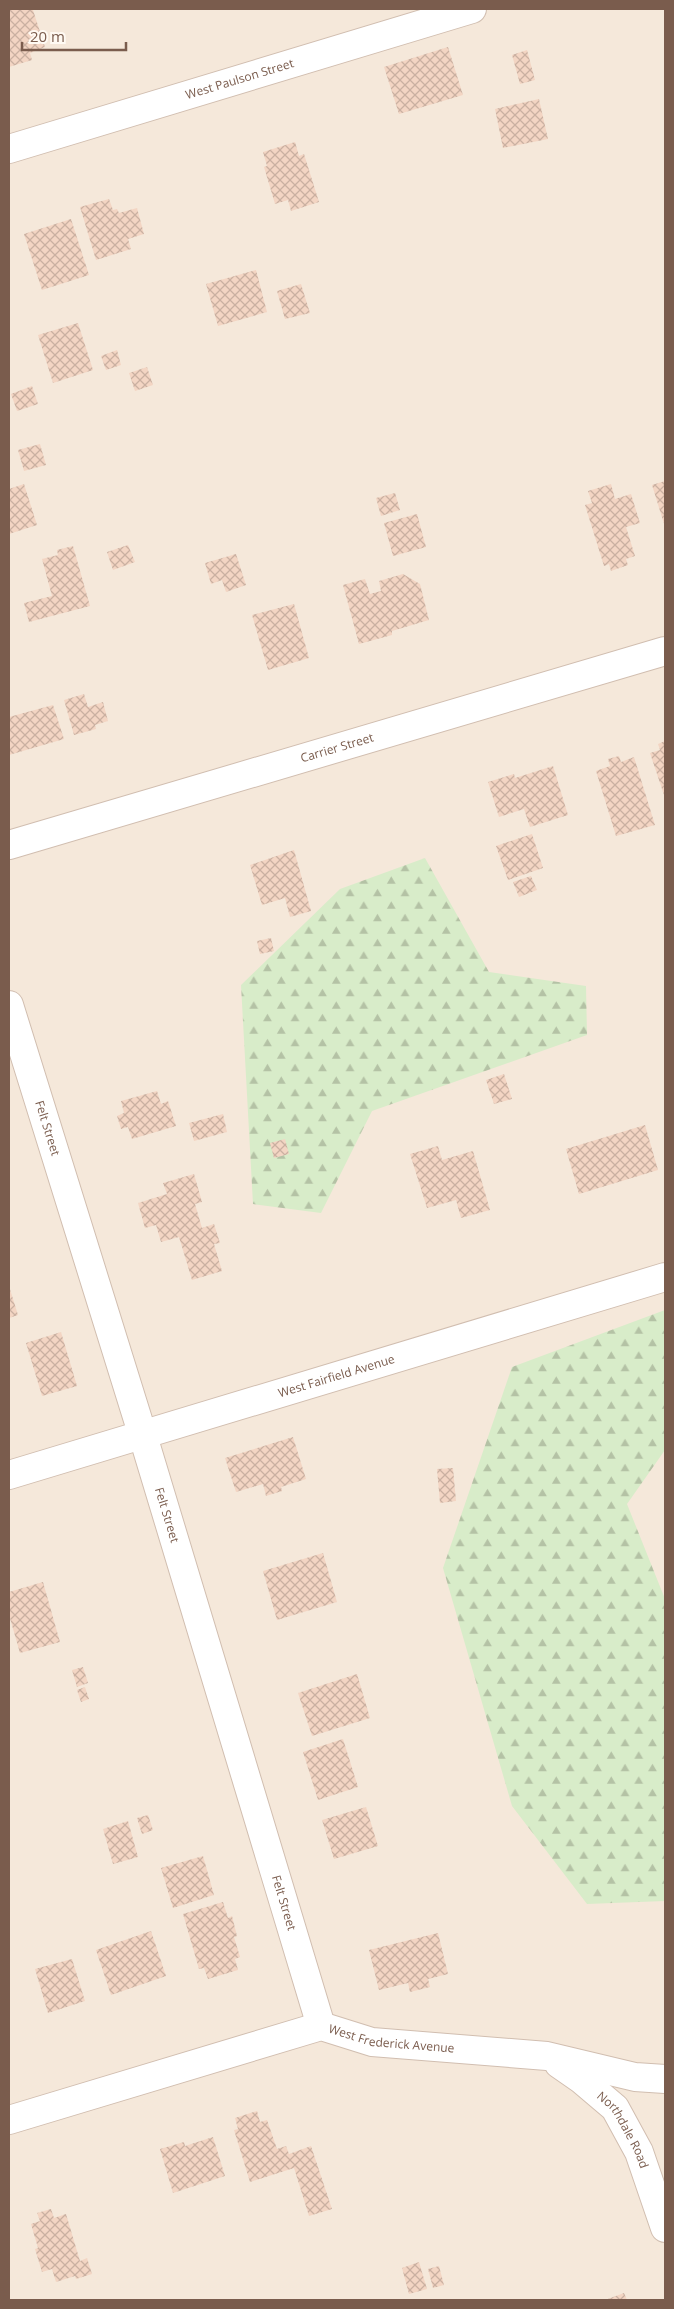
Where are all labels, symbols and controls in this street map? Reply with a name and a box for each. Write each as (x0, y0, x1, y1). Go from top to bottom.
scale bar (22, 20, 126, 52)
text: 20 m (30, 26, 65, 46)
street label: West Paulson Street (183, 54, 296, 103)
street label: Carrier Street (298, 729, 375, 766)
street label: Felt Street (31, 1098, 64, 1158)
street label: West Fairfield Avenue (276, 1350, 397, 1401)
street label: Felt Street (151, 1485, 184, 1545)
street label: Felt Street (268, 1873, 301, 1932)
street label: West Frederick Avenue (326, 2020, 455, 2057)
street label: Northdale Road (593, 2087, 653, 2170)

